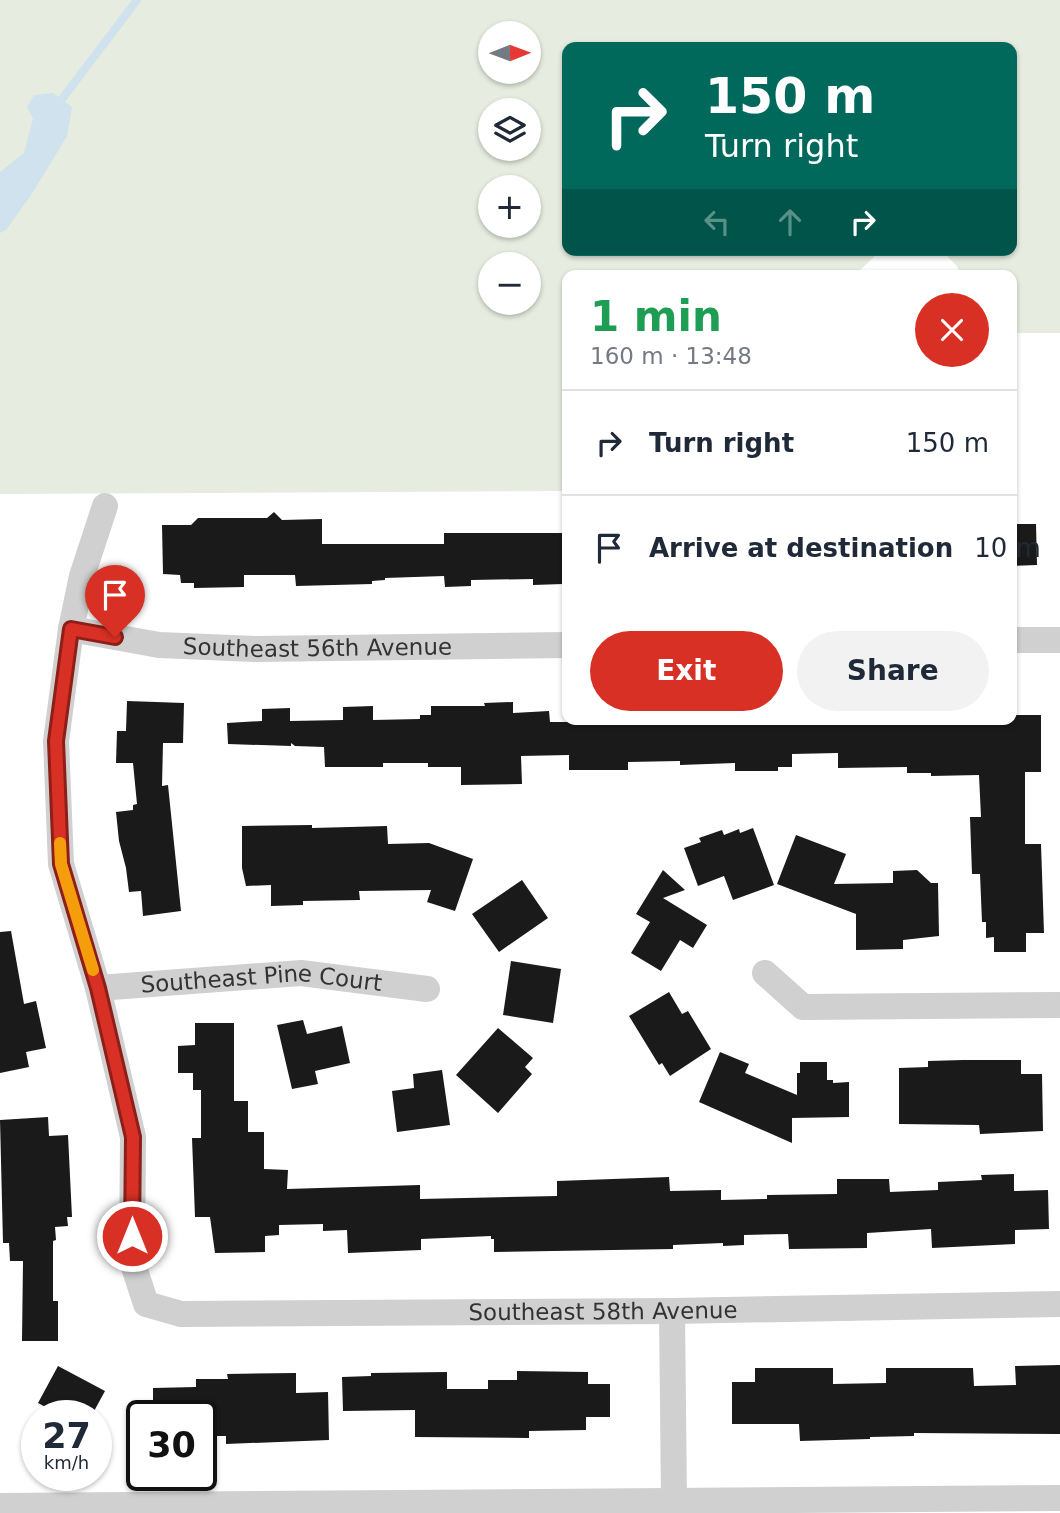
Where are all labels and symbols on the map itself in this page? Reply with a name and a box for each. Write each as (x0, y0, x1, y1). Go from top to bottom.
north arrow (478, 21, 541, 84)
pin (85, 565, 145, 637)
street label: Southeast 56th Avenue (182, 633, 452, 662)
street label: Southeast Pine Court (140, 960, 384, 998)
position arrow (95, 1199, 169, 1273)
street label: Southeast 58th Avenue (468, 1297, 738, 1325)
speed limit sign: 30 (126, 1400, 217, 1491)

